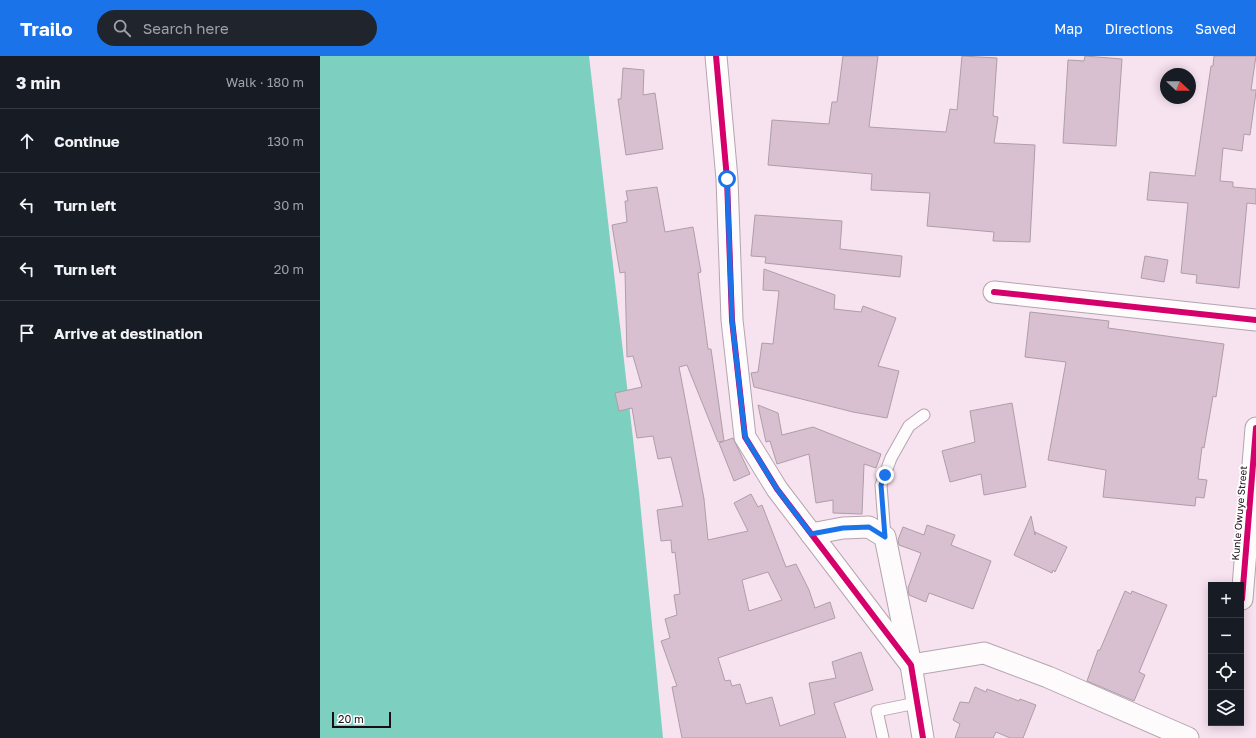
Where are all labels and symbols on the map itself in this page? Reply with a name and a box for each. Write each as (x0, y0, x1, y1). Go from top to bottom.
north arrow (1160, 68, 1196, 104)
route start (718, 170, 736, 188)
street label: Kunle Owuye Street (1229, 465, 1249, 561)
route end (876, 466, 894, 484)
scale bar (332, 710, 391, 729)

